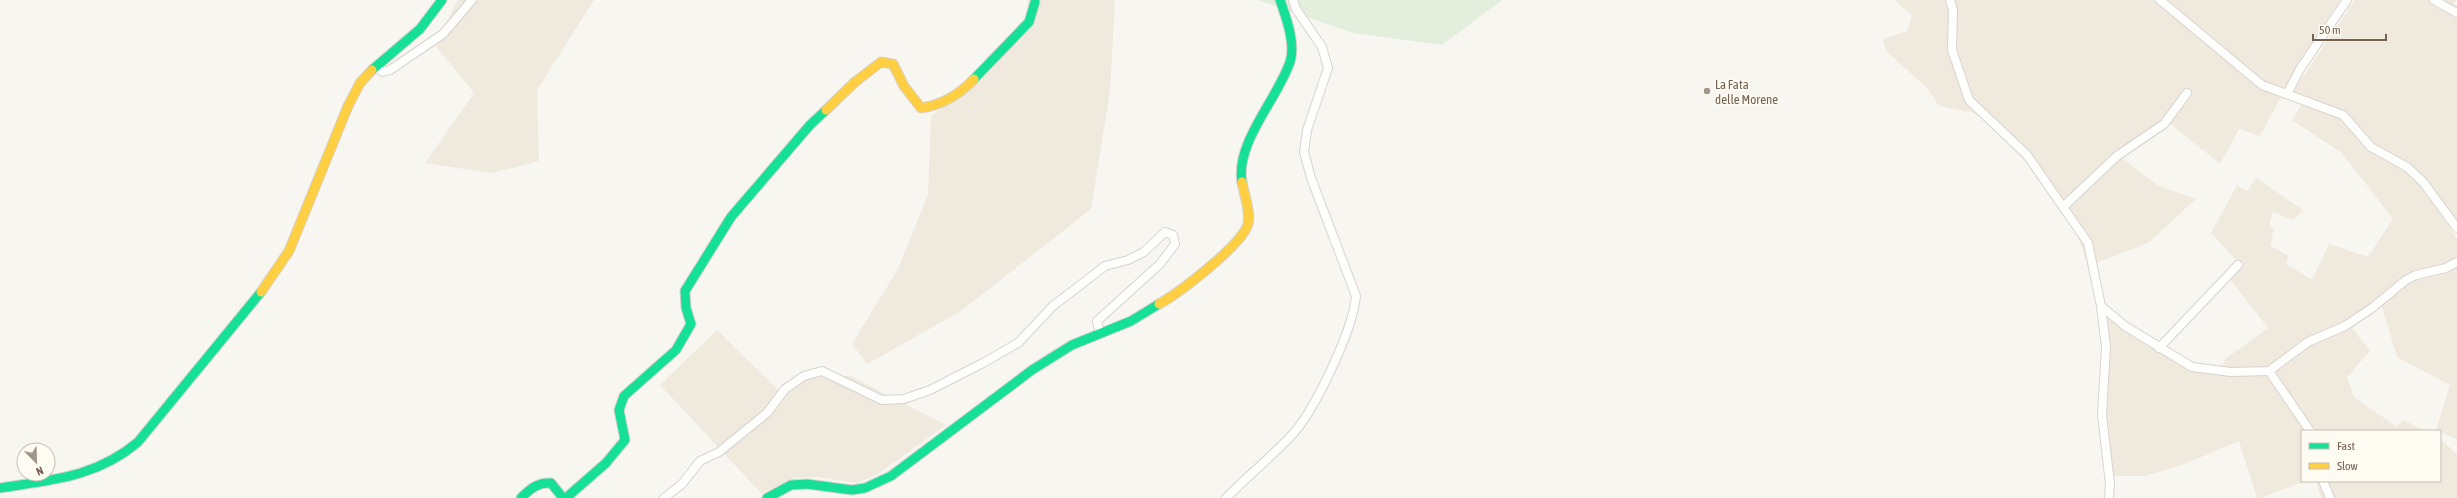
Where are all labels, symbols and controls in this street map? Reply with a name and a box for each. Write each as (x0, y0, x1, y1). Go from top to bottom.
scale bar (2313, 16, 2386, 42)
text: 50 m (2319, 23, 2341, 37)
place label: La Fata delle Morene (1715, 77, 1778, 107)
marker: La Fata delle Morene (1702, 86, 1712, 96)
legend (2301, 430, 2441, 482)
text: Fast (2337, 439, 2355, 453)
north arrow (16, 442, 56, 482)
text: Slow (2337, 459, 2358, 473)
text: N (35, 464, 45, 478)

